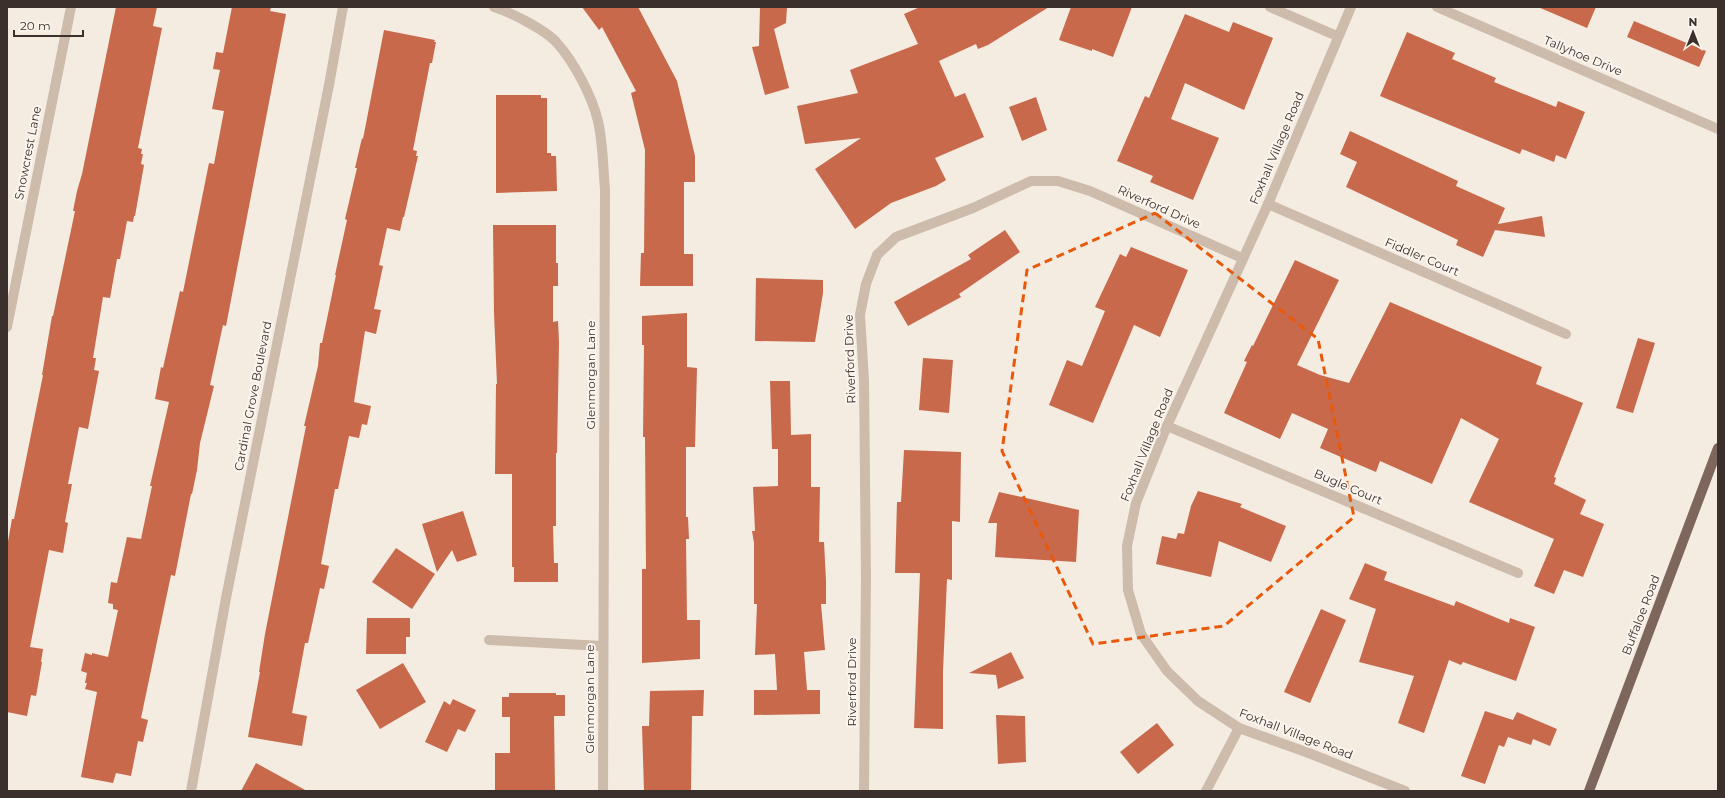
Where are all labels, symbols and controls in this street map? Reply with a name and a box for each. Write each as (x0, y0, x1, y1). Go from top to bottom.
scale bar (14, 12, 83, 38)
north arrow (1673, 12, 1713, 52)
text: N (1689, 15, 1697, 29)
text: 20 m (20, 18, 51, 33)
street label: Tallyhoe Drive (1542, 32, 1625, 79)
street label: Foxhall Village Road (1246, 89, 1307, 206)
street label: Snowcrest Lane (11, 105, 44, 201)
street label: Riverford Drive (1115, 182, 1203, 232)
street label: Fiddler Court (1383, 234, 1462, 279)
street label: Riverford Drive (840, 314, 859, 404)
street label: Cardinal Grove Boulevard (231, 320, 274, 472)
street label: Glenmorgan Lane (583, 321, 598, 429)
street label: Foxhall Village Road (1117, 386, 1176, 504)
street label: Bugle Court (1312, 465, 1385, 508)
street label: Buffaloe Road (1618, 573, 1663, 657)
street label: Riverford Drive (844, 637, 859, 727)
street label: Glenmorgan Lane (582, 645, 597, 753)
street label: Foxhall Village Road (1237, 705, 1355, 762)

